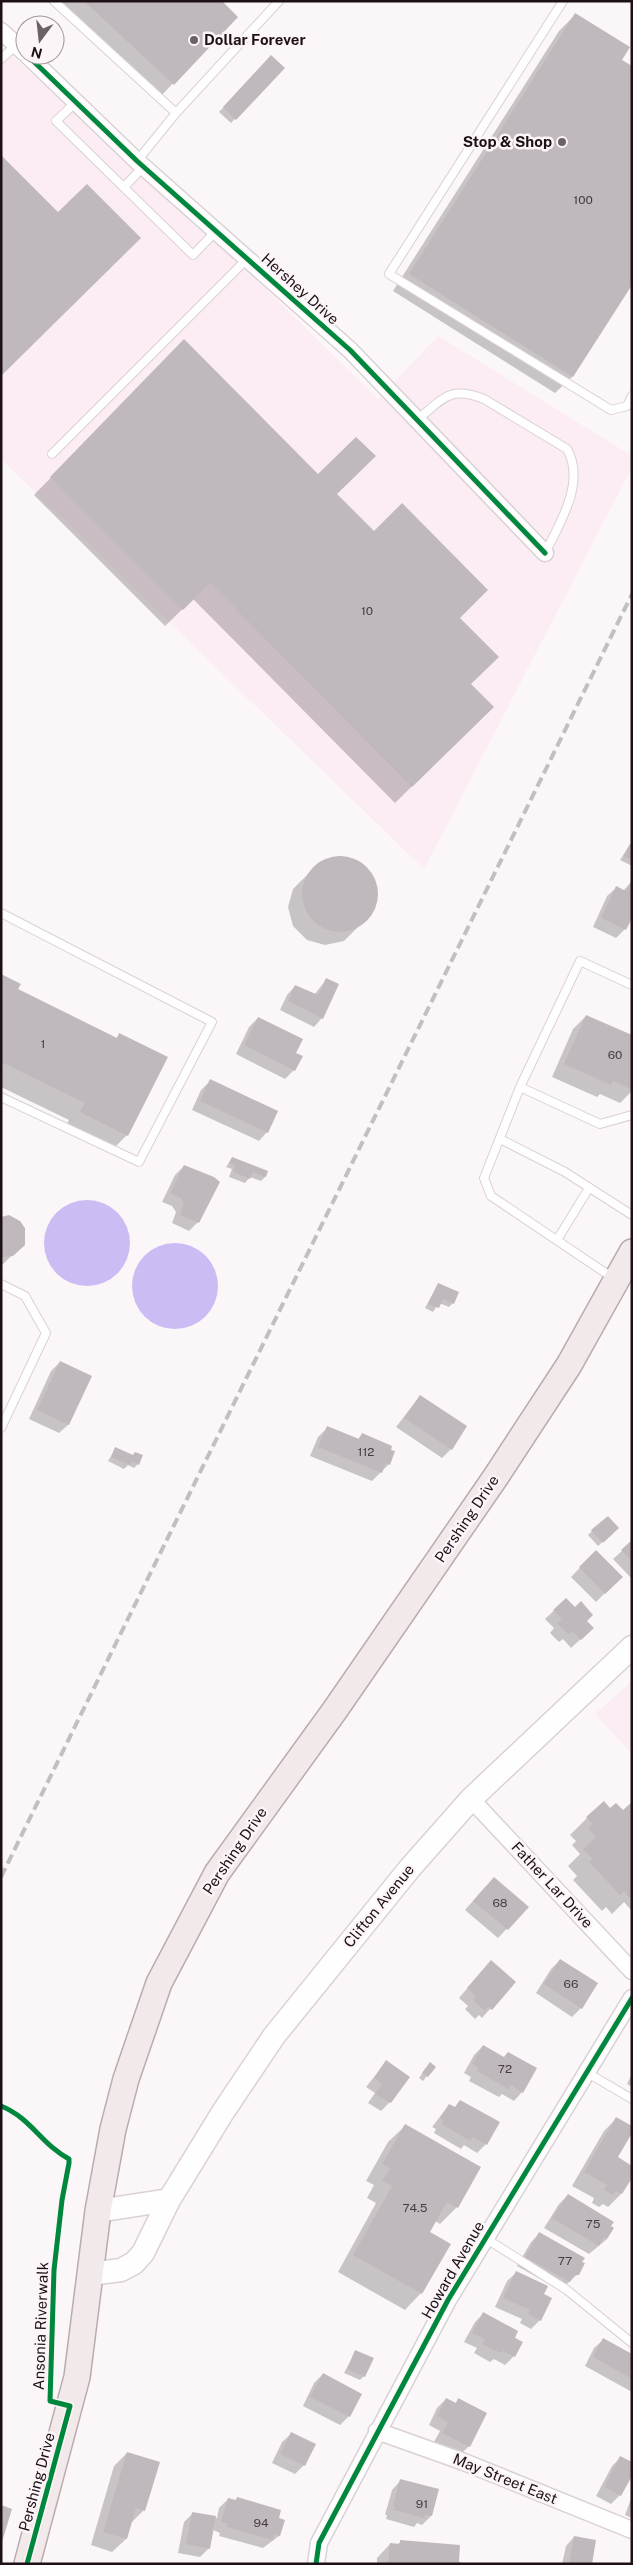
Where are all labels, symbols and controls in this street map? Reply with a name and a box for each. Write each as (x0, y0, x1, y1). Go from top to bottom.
north arrow (15, 15, 65, 65)
place label: Dollar Forever (204, 31, 306, 48)
marker: Dollar Forever (188, 34, 200, 46)
text: N (29, 43, 44, 62)
place label: Stop & Shop (463, 133, 552, 150)
marker: Stop & Shop (556, 136, 568, 148)
house number: 100 (573, 193, 593, 207)
street label: Hershey Drive (258, 250, 342, 328)
house number: 10 (361, 604, 373, 618)
house number: 1 (41, 1037, 45, 1051)
house number: 60 (608, 1048, 622, 1062)
house number: 112 (358, 1445, 374, 1459)
street label: Pershing Drive (431, 1472, 502, 1565)
street label: Pershing Drive (199, 1804, 270, 1897)
street label: Father Lar Drive (508, 1838, 597, 1931)
street label: Clifton Avenue (340, 1861, 417, 1951)
house number: 68 (492, 1896, 508, 1910)
house number: 66 (564, 1977, 578, 1991)
house number: 72 (498, 2062, 512, 2076)
house number: 74.5 (403, 2201, 428, 2215)
house number: 75 (586, 2217, 601, 2231)
street label: Howard Avenue (418, 2218, 487, 2321)
house number: 77 (558, 2254, 572, 2268)
street label: Ansonia Riverwalk (30, 2262, 51, 2390)
street label: Pershing Drive (15, 2431, 58, 2533)
street label: May Street East (451, 2450, 560, 2507)
house number: 91 (416, 2497, 428, 2511)
house number: 94 (253, 2516, 269, 2530)

